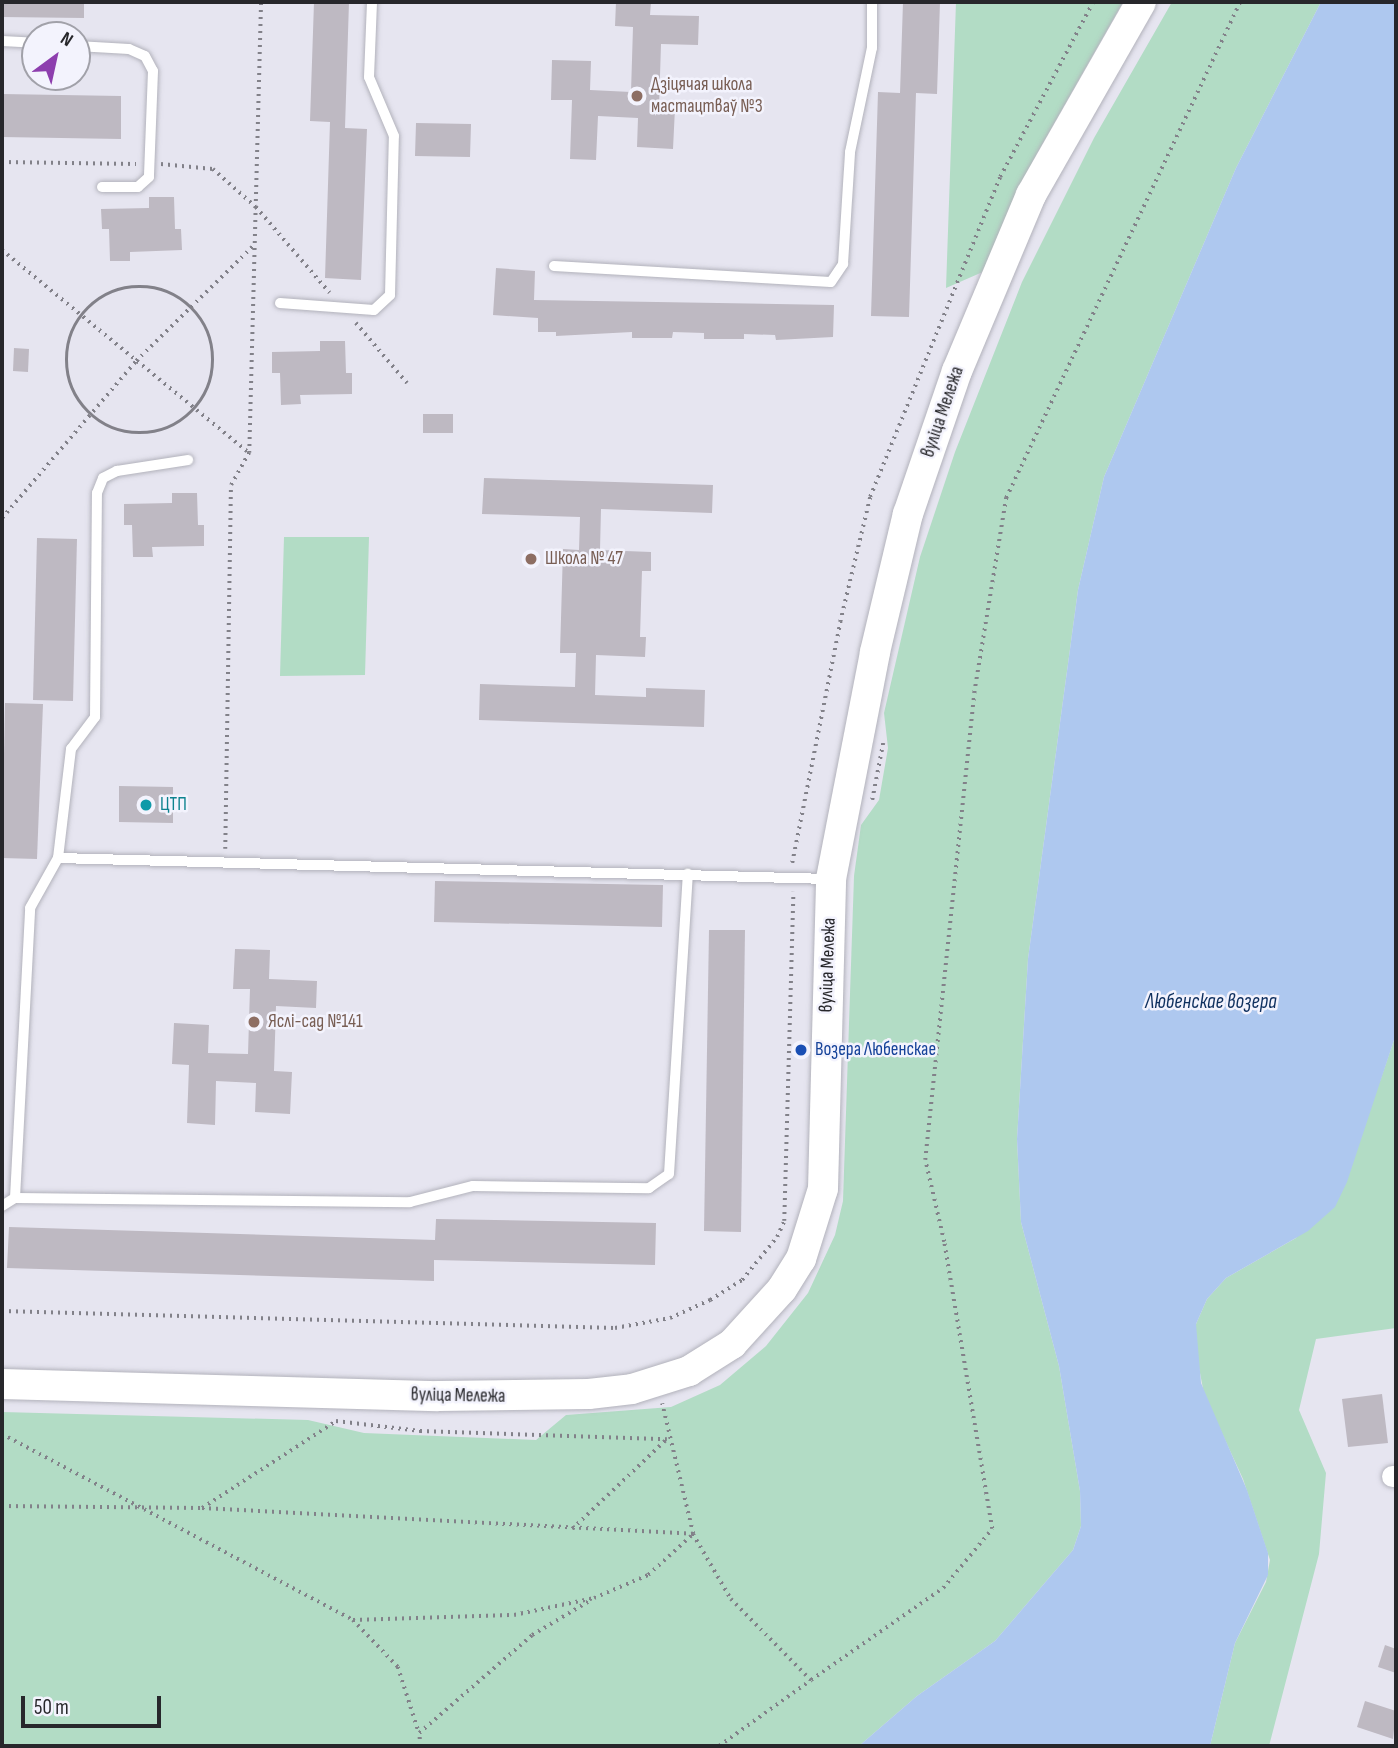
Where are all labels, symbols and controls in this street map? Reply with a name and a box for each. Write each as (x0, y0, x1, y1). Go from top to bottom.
north arrow (21, 21, 91, 91)
text: N (56, 27, 77, 52)
place label: Дзіцячая школа мастацтваў №3 (651, 74, 763, 118)
marker: Дзіцячая школа мастацтваў №3 (629, 88, 645, 104)
street label: вуліца Мележа (917, 364, 969, 460)
place label: Школа № 47 (545, 548, 623, 570)
marker: Школа № 47 (523, 551, 539, 567)
place label: ЦТП (160, 794, 187, 816)
marker: ЦТП (138, 797, 154, 813)
street label: вуліца Мележа (815, 917, 841, 1013)
water label: Любенскае возера (1145, 989, 1277, 1015)
place label: Яслі-сад №141 (268, 1011, 363, 1033)
marker: Яслі-сад №141 (246, 1014, 262, 1030)
place label: Возера Любенскае (815, 1039, 936, 1061)
marker: Возера Любенскае (793, 1042, 809, 1058)
street label: вуліца Мележа (411, 1384, 505, 1408)
scale bar (24, 1682, 164, 1726)
text: 50 m (34, 1695, 69, 1720)

